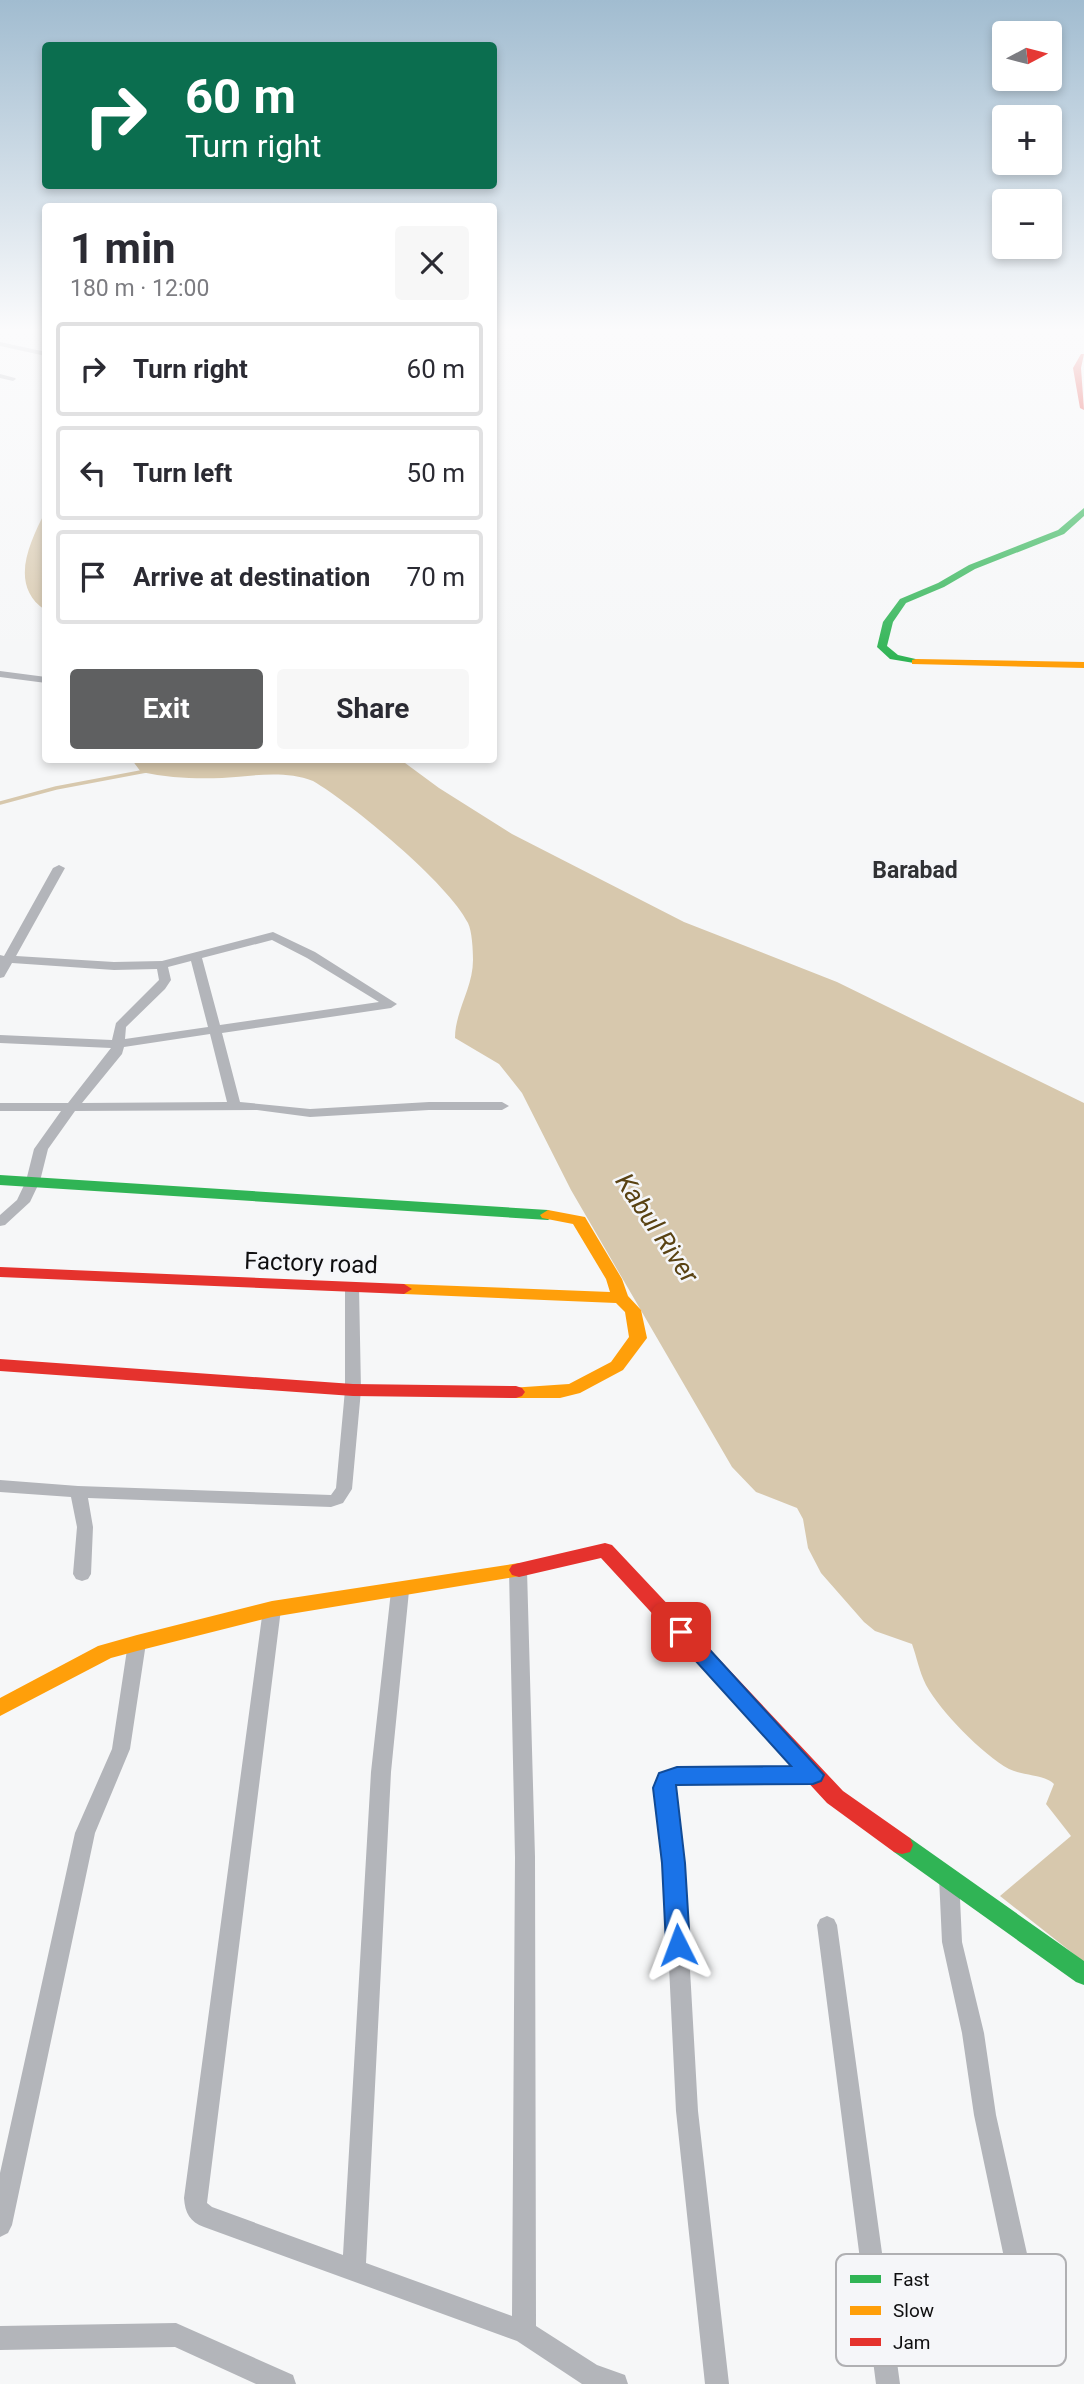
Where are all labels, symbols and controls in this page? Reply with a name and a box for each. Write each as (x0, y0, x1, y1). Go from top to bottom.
north arrow (992, 21, 1062, 91)
map controls (992, 21, 1062, 259)
text: 60 m (185, 68, 296, 125)
icon: right (70, 70, 161, 161)
button: + (992, 105, 1062, 175)
text: Turn right (185, 127, 321, 165)
button: − (992, 189, 1062, 259)
text: 1 min (70, 224, 176, 273)
button: close (395, 226, 469, 300)
text: 180 m · 12:00 (70, 275, 209, 302)
icon: right (74, 350, 112, 388)
text: Turn right (133, 354, 248, 384)
text: 60 m (407, 354, 465, 384)
icon: left (74, 454, 112, 492)
text: Turn left (133, 458, 232, 488)
text: 50 m (407, 458, 465, 488)
icon: arrive (74, 558, 112, 596)
text: Arrive at destination (133, 562, 370, 592)
text: 70 m (407, 562, 465, 592)
button: Exit (70, 669, 263, 749)
button: Share (277, 669, 469, 749)
district label: Barabad (872, 857, 958, 884)
water label: Kabul River (609, 1167, 705, 1290)
street label: Factory road (244, 1247, 378, 1279)
pin (651, 1602, 711, 1662)
icon: arrive (662, 1613, 700, 1651)
position arrow (641, 1908, 715, 1982)
legend (836, 2254, 1066, 2366)
text: Fast (893, 2268, 930, 2291)
text: Slow (893, 2299, 934, 2322)
text: Jam (893, 2331, 930, 2354)

